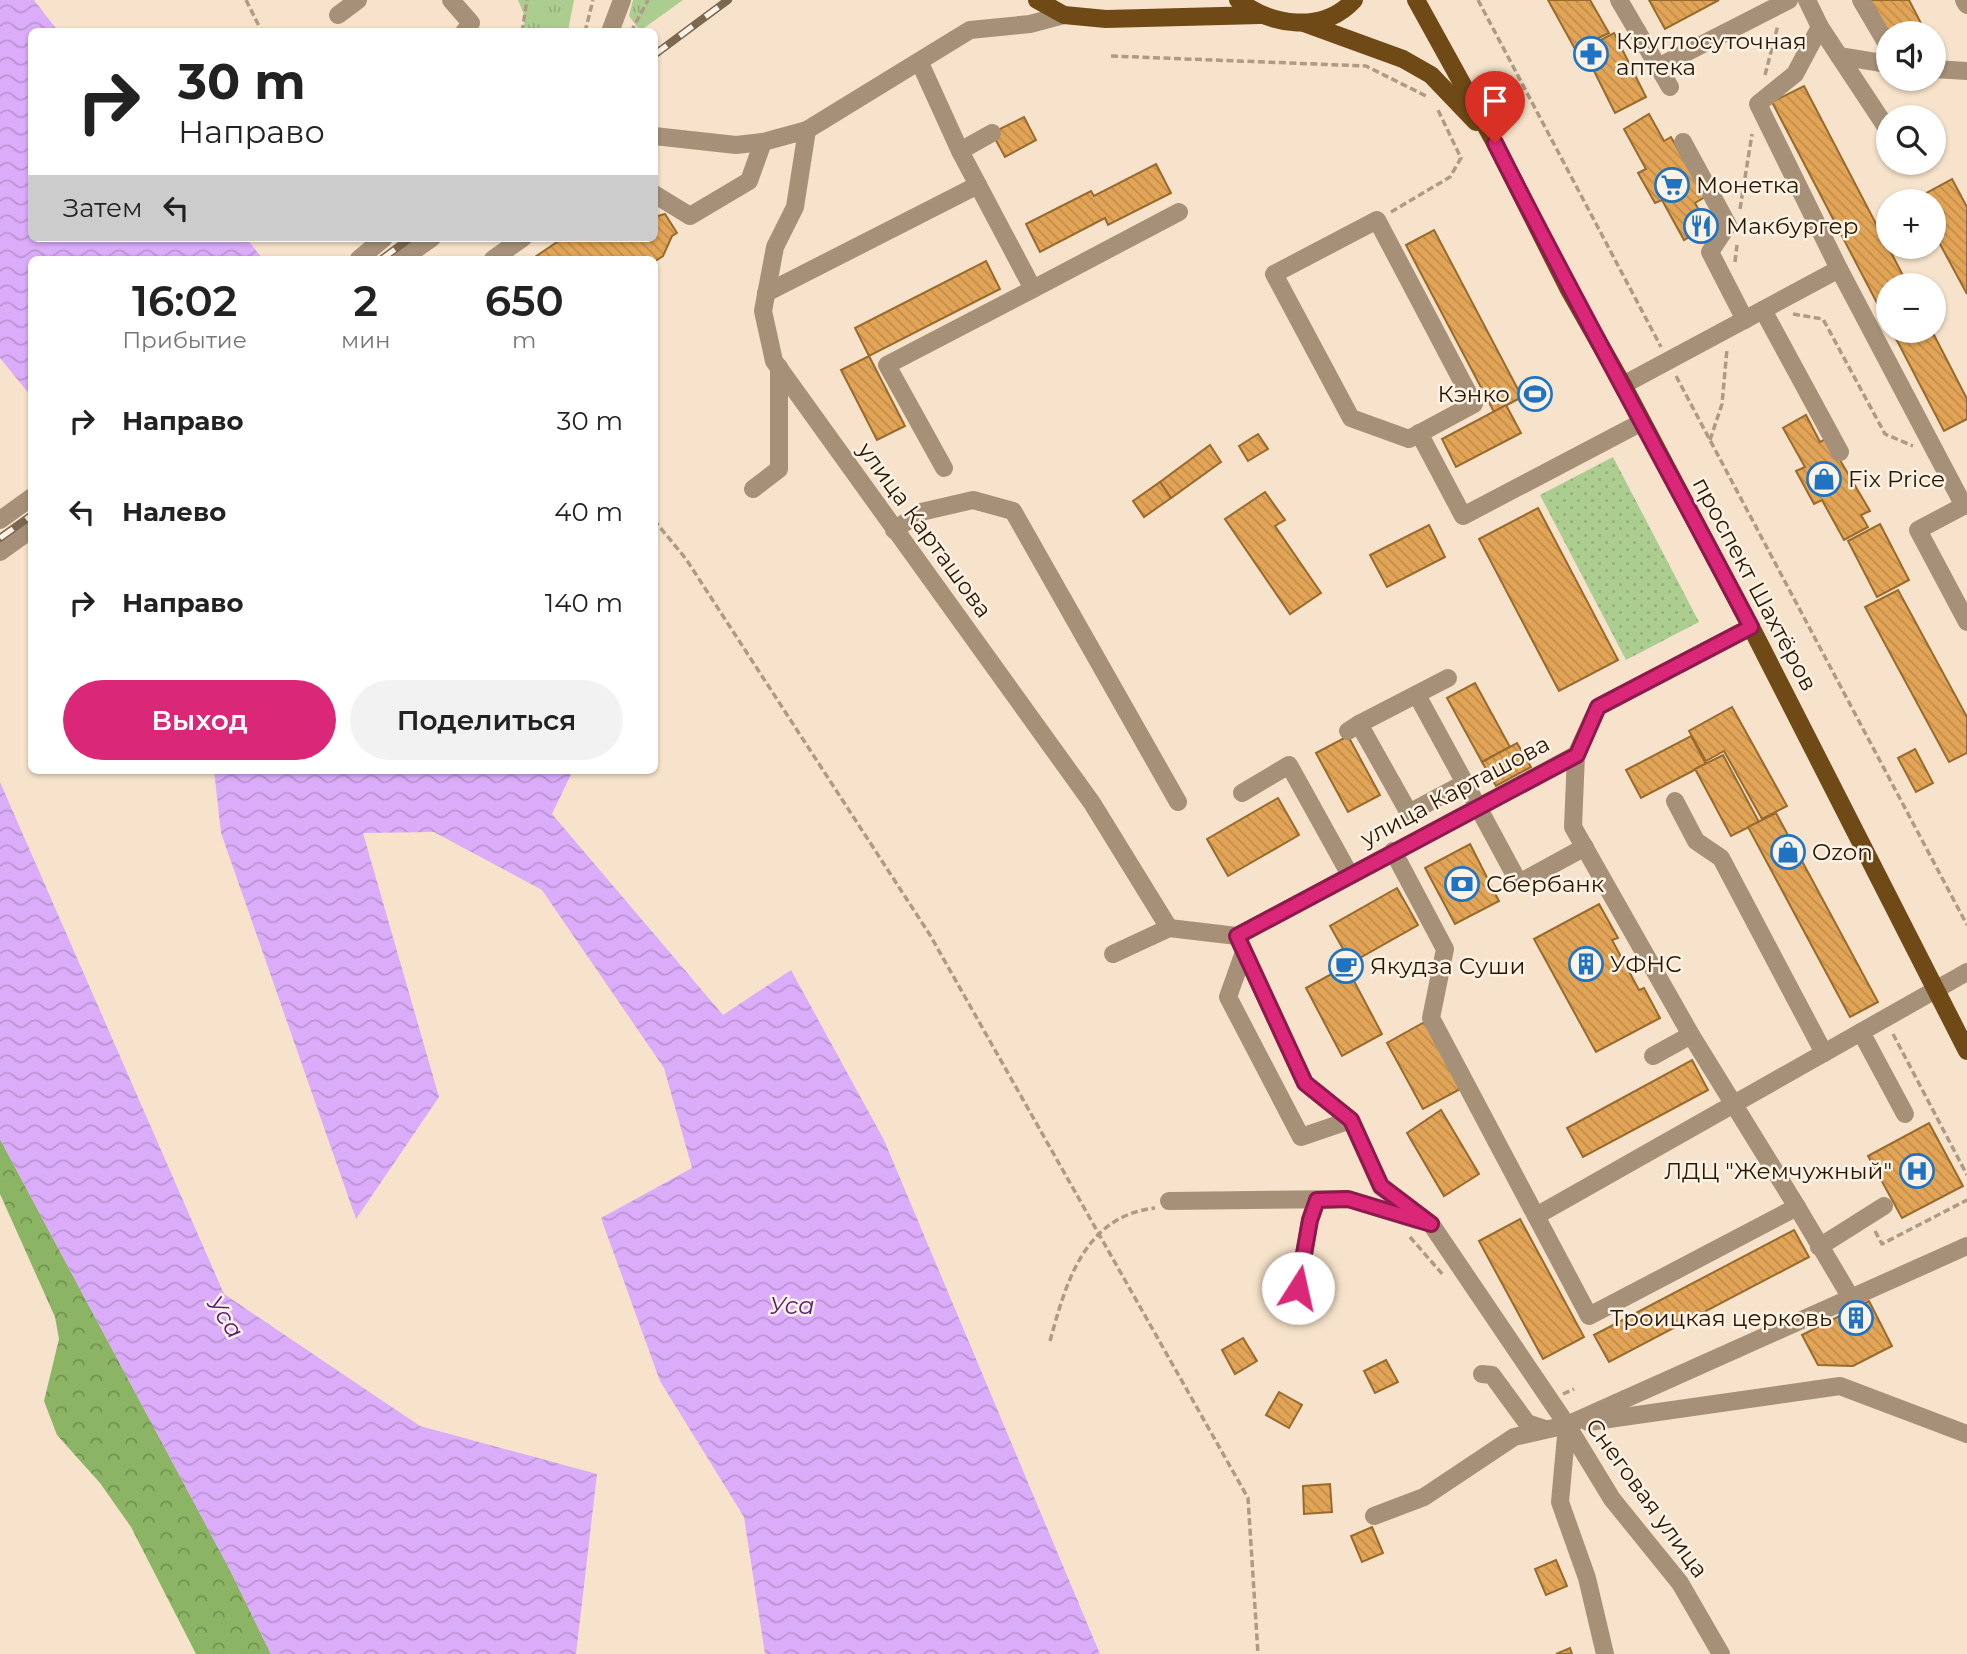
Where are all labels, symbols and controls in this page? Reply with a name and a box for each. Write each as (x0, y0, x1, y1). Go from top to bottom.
map controls (1876, 21, 1946, 343)
button: sound (1876, 21, 1946, 91)
place label: Круглосуточная аптека (1616, 27, 1807, 81)
pharmacy icon: Круглосуточная аптека (1572, 35, 1610, 73)
text: 30 m (178, 52, 306, 111)
icon: right (63, 56, 154, 147)
pin (1465, 71, 1525, 143)
icon: arrive (1476, 82, 1514, 120)
button: search (1876, 105, 1946, 175)
text: Направо (178, 112, 325, 151)
supermarket icon: Монетка (1653, 166, 1691, 204)
place label: Монетка (1696, 171, 1799, 199)
icon: left (157, 189, 195, 227)
button: + (1876, 189, 1946, 259)
text: Затем (63, 192, 143, 224)
restaurant icon: Макбургер (1682, 207, 1720, 245)
place label: Макбургер (1726, 212, 1859, 240)
button: − (1876, 273, 1946, 343)
text: 16:02 (132, 275, 237, 327)
text: 2 (354, 275, 378, 327)
text: 650 (485, 275, 564, 327)
text: Прибытие (122, 326, 247, 354)
text: мин (341, 326, 391, 354)
text: m (512, 326, 536, 354)
sports icon: Кэнко (1516, 375, 1554, 413)
place label: Кэнко (1438, 380, 1510, 408)
icon: right (63, 402, 101, 440)
text: Направо (122, 405, 243, 437)
text: 30 m (557, 405, 623, 437)
street label: улица Карташова (851, 436, 998, 623)
shop icon: Fix Price (1805, 460, 1843, 498)
place label: Fix Price (1848, 465, 1945, 493)
street label: проспект Шахтёров (1687, 472, 1823, 696)
icon: left (63, 493, 101, 531)
text: Налево (122, 496, 226, 528)
text: 40 m (554, 496, 623, 528)
icon: right (63, 584, 101, 622)
text: Направо (122, 587, 243, 619)
text: 140 m (545, 587, 623, 619)
button: Выход (63, 680, 336, 760)
button: Поделиться (350, 680, 623, 760)
street label: улица Карташова (1355, 729, 1554, 853)
shop icon: Ozon (1769, 833, 1807, 871)
place label: Ozon (1812, 838, 1873, 866)
bank icon: Сбербанк (1443, 865, 1481, 903)
place label: Сбербанк (1486, 870, 1605, 898)
building icon: УФНС (1567, 945, 1605, 983)
cafe icon: Якудза Суши (1327, 947, 1365, 985)
place label: УФНС (1610, 950, 1682, 978)
place label: Якудза Суши (1370, 952, 1525, 980)
hospital icon: ЛДЦ "Жемчужный" (1898, 1152, 1936, 1190)
place label: ЛДЦ "Жемчужный" (1664, 1157, 1892, 1185)
position arrow (1261, 1251, 1335, 1325)
water label: Уса (201, 1290, 250, 1344)
water label: Уса (769, 1291, 815, 1320)
building icon: Троицкая церковь (1837, 1299, 1875, 1337)
place label: Троицкая церковь (1610, 1304, 1832, 1332)
street label: Снеговая улица (1580, 1413, 1714, 1583)

